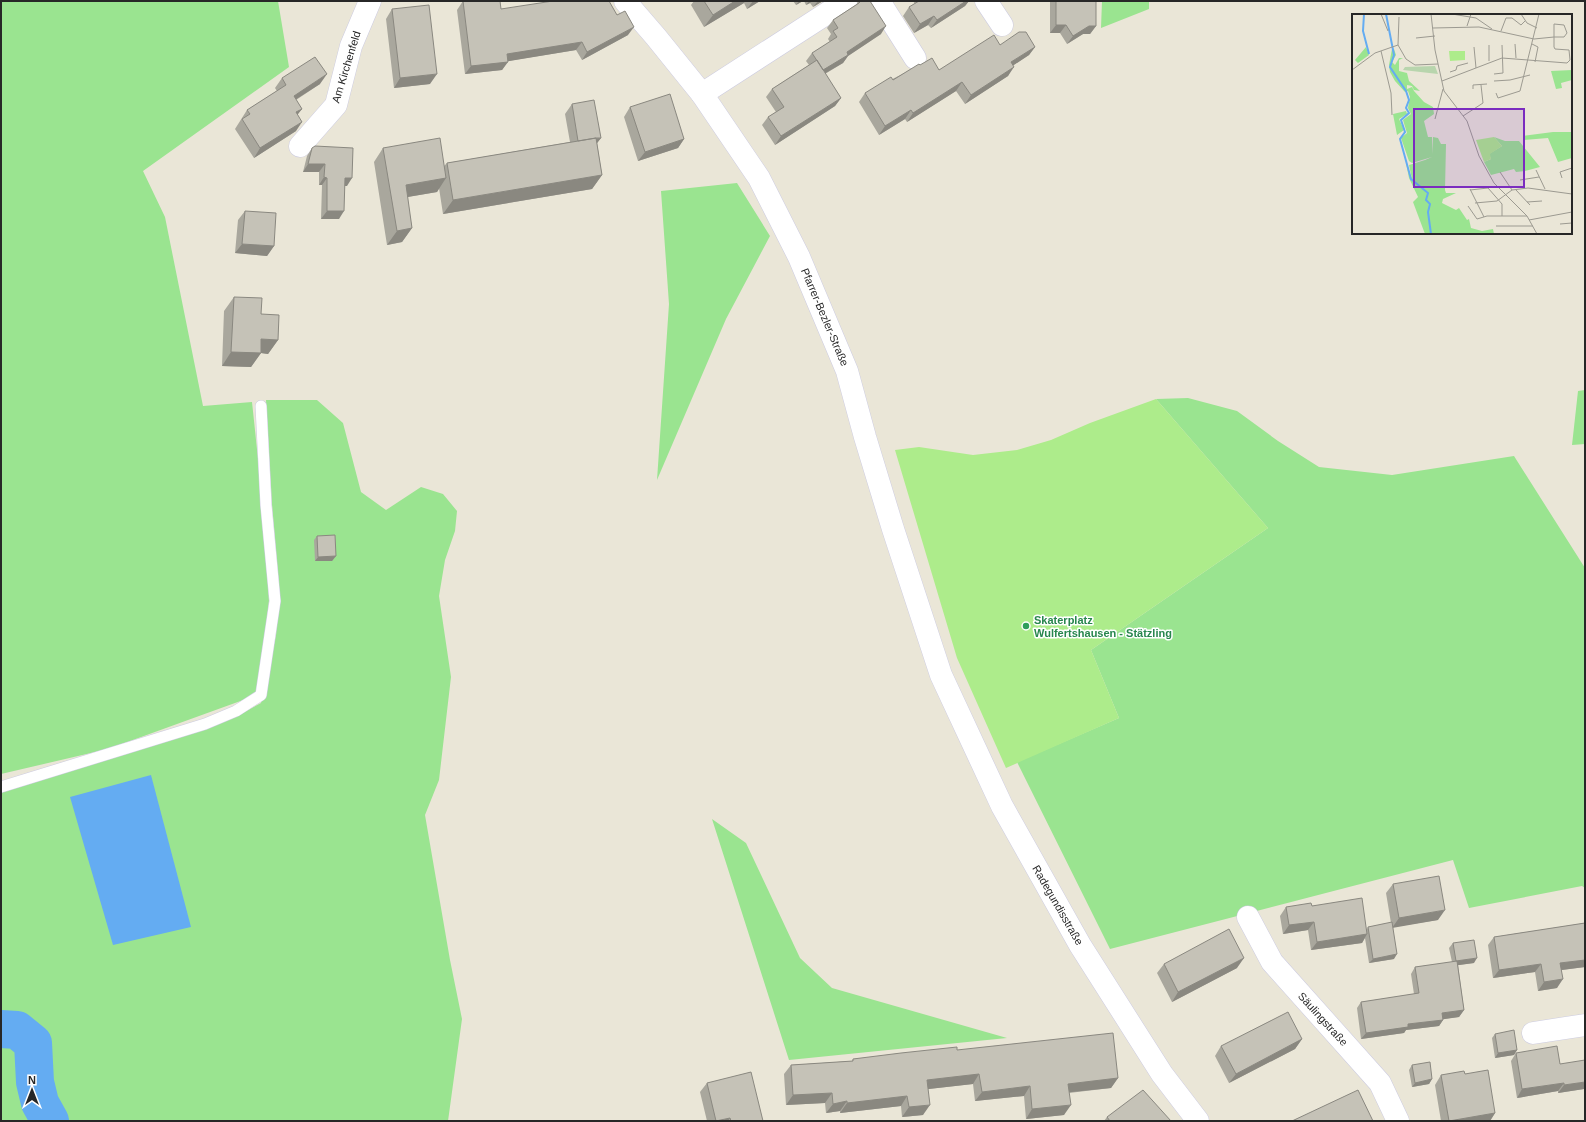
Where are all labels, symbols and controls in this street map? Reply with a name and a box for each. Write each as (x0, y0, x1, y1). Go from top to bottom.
inset map (1352, 14, 1572, 234)
street label: Am Kirchenfeld (329, 30, 363, 104)
street label: Pfarrer-Bezler-Straße (799, 266, 851, 368)
place label: Skaterplatz Wulfertshausen - Stätzling (1034, 614, 1172, 639)
marker: Skaterplatz Wulfertshausen - Stätzling (1021, 621, 1031, 631)
street label: Radegundisstraße (1030, 863, 1086, 947)
street label: Säulingstraße (1296, 990, 1350, 1048)
north arrow (12, 1070, 52, 1110)
text: N (28, 1074, 36, 1086)

